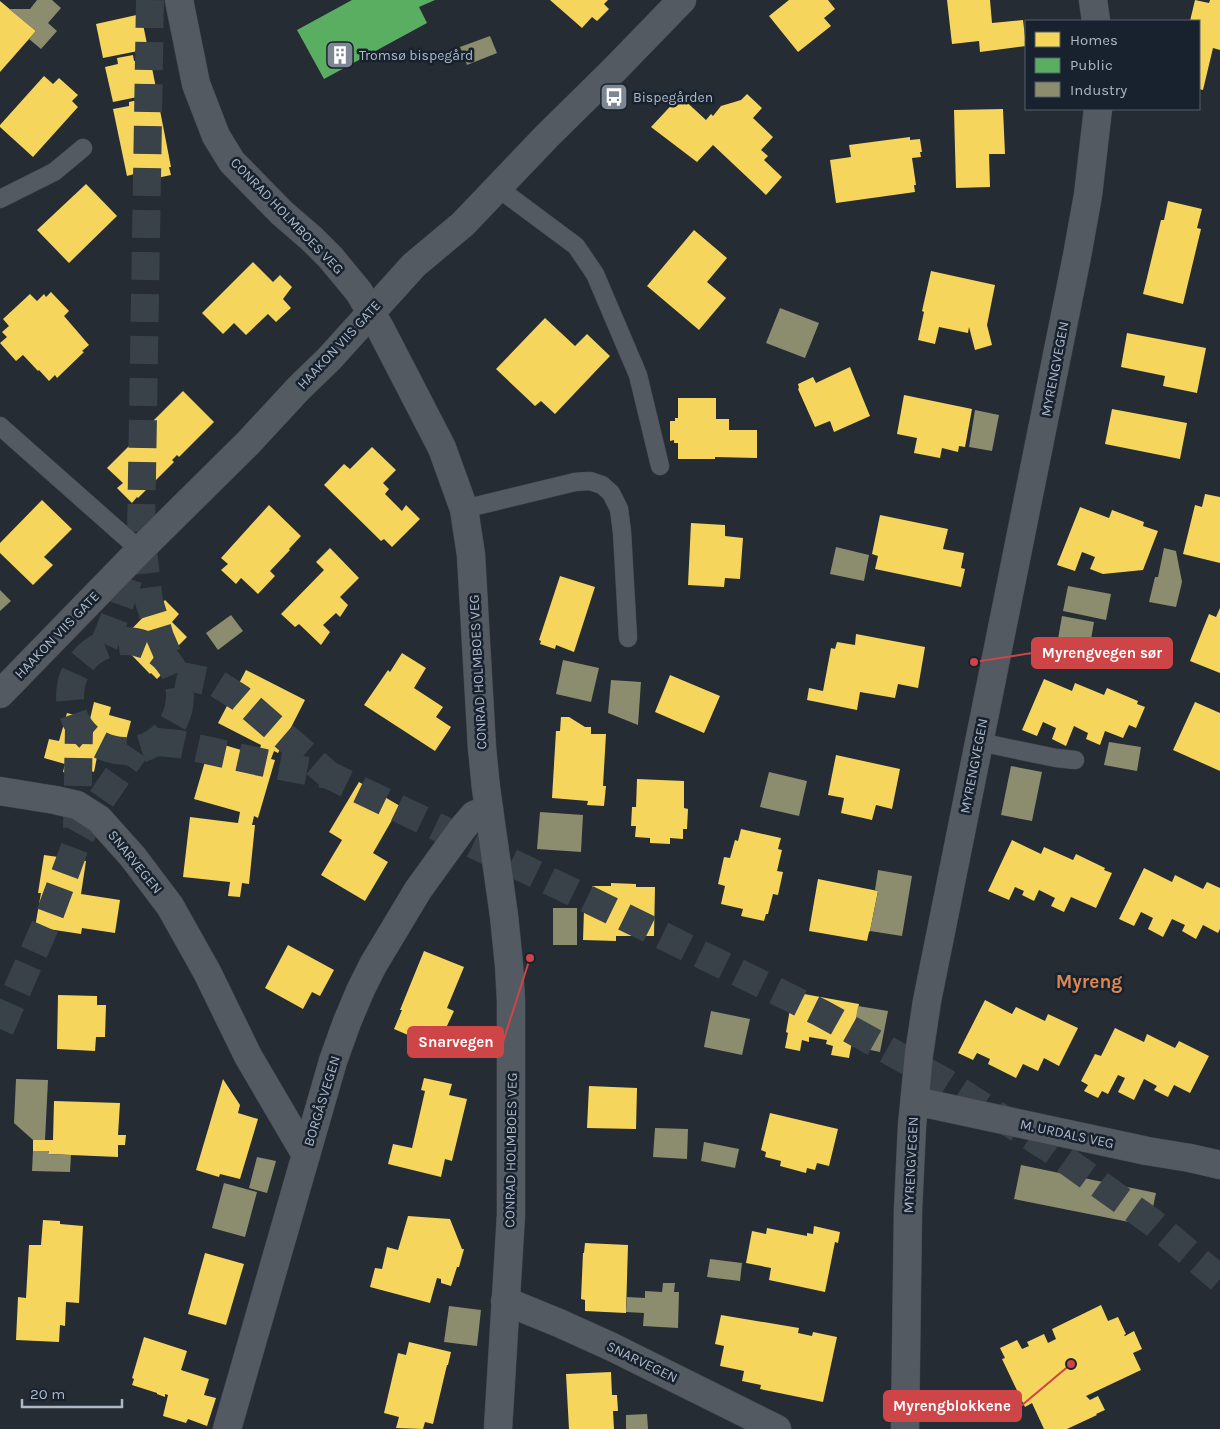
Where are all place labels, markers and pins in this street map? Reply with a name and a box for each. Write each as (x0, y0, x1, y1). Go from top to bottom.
building icon: Tromsø bispegård (325, 40, 355, 70)
place label: Tromsø bispegård (359, 47, 473, 64)
bus stop icon: Bispegården (599, 82, 629, 112)
place label: Bispegården (633, 89, 713, 106)
callout: Myrengvegen sør (1032, 638, 1172, 668)
callout: Snarvegen (408, 1027, 503, 1057)
callout: Myrengblokkene (884, 1391, 1021, 1421)

